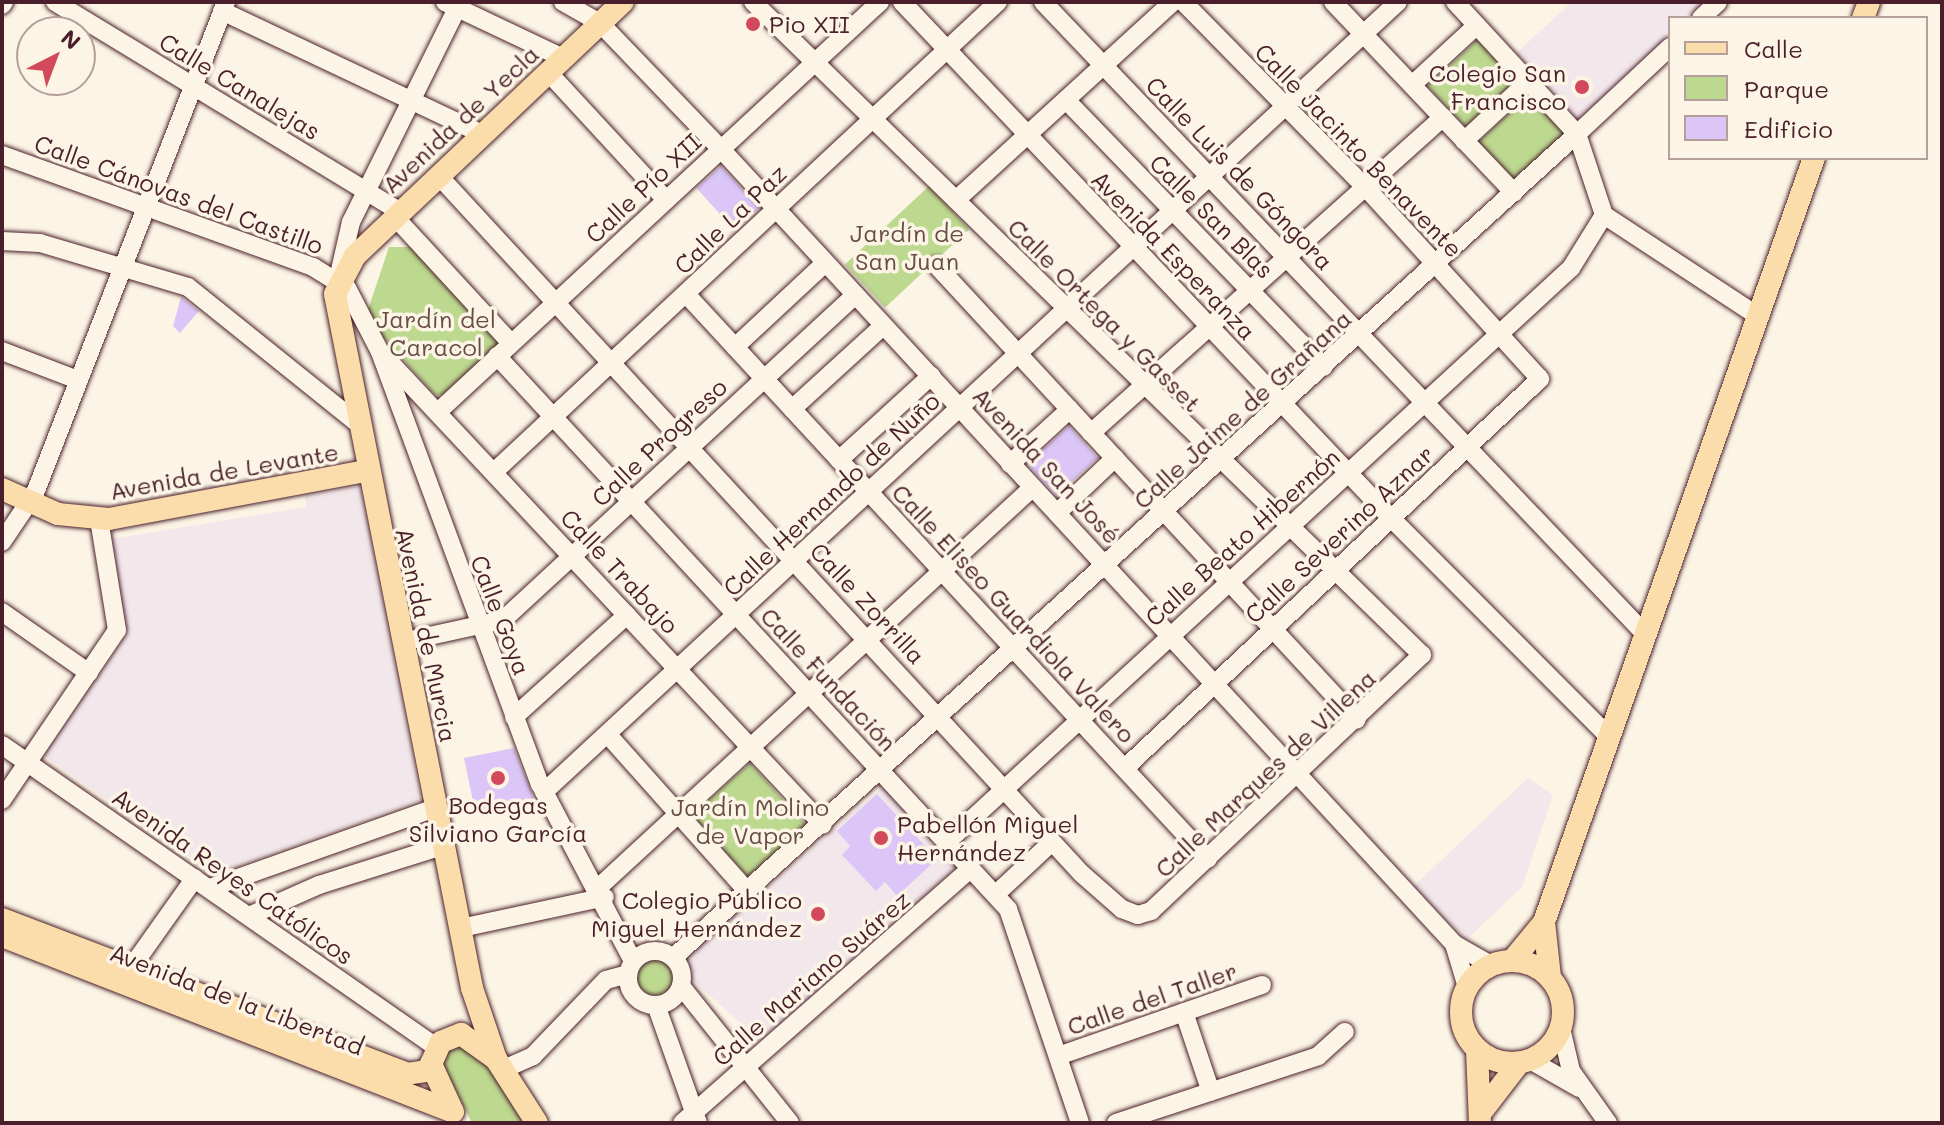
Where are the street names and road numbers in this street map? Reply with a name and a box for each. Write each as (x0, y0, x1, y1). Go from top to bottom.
street label: Calle Canalejas (154, 27, 326, 145)
street label: Calle Jacinto Benavente (1249, 37, 1469, 263)
street label: Avenida de Yecla (376, 39, 544, 199)
street label: Calle Luis de Góngora (1140, 70, 1340, 276)
street label: Calle Pío XII (579, 127, 707, 249)
street label: Calle Cánovas del Castillo (31, 128, 327, 260)
street label: Calle San Blas (1144, 148, 1280, 284)
street label: Calle La Paz (668, 158, 792, 280)
street label: Avenida Esperanza (1086, 164, 1262, 346)
street label: Calle Ortega y Gasset (1002, 212, 1208, 418)
street label: Calle Jaime de Grañana (1127, 304, 1357, 514)
street label: Calle Progreso (585, 372, 733, 512)
street label: Avenida San José (967, 381, 1127, 549)
street label: Calle Hernando de Nuño (717, 386, 945, 602)
street label: Avenida de Levante (107, 437, 341, 505)
street label: Calle Severino Aznar (1239, 439, 1439, 629)
street label: Calle Beato Hibernón (1139, 442, 1345, 632)
street label: Calle Eliseo Guardiola Valero (886, 478, 1142, 748)
street label: Calle Trabajo (555, 503, 685, 639)
street label: Avenida de Murcia (390, 525, 464, 745)
street label: Calle Zorrilla (804, 536, 932, 670)
street label: Calle Goya (465, 551, 537, 679)
street label: Calle Fundación (755, 601, 903, 757)
street label: Calle Marques de Villena (1149, 663, 1381, 883)
street label: Avenida Reyes Católicos (107, 782, 359, 970)
street label: Calle Mariano Suárez (706, 884, 916, 1072)
street label: Avenida de la Libertad (106, 937, 368, 1061)
street label: Calle del Taller (1063, 955, 1241, 1041)

